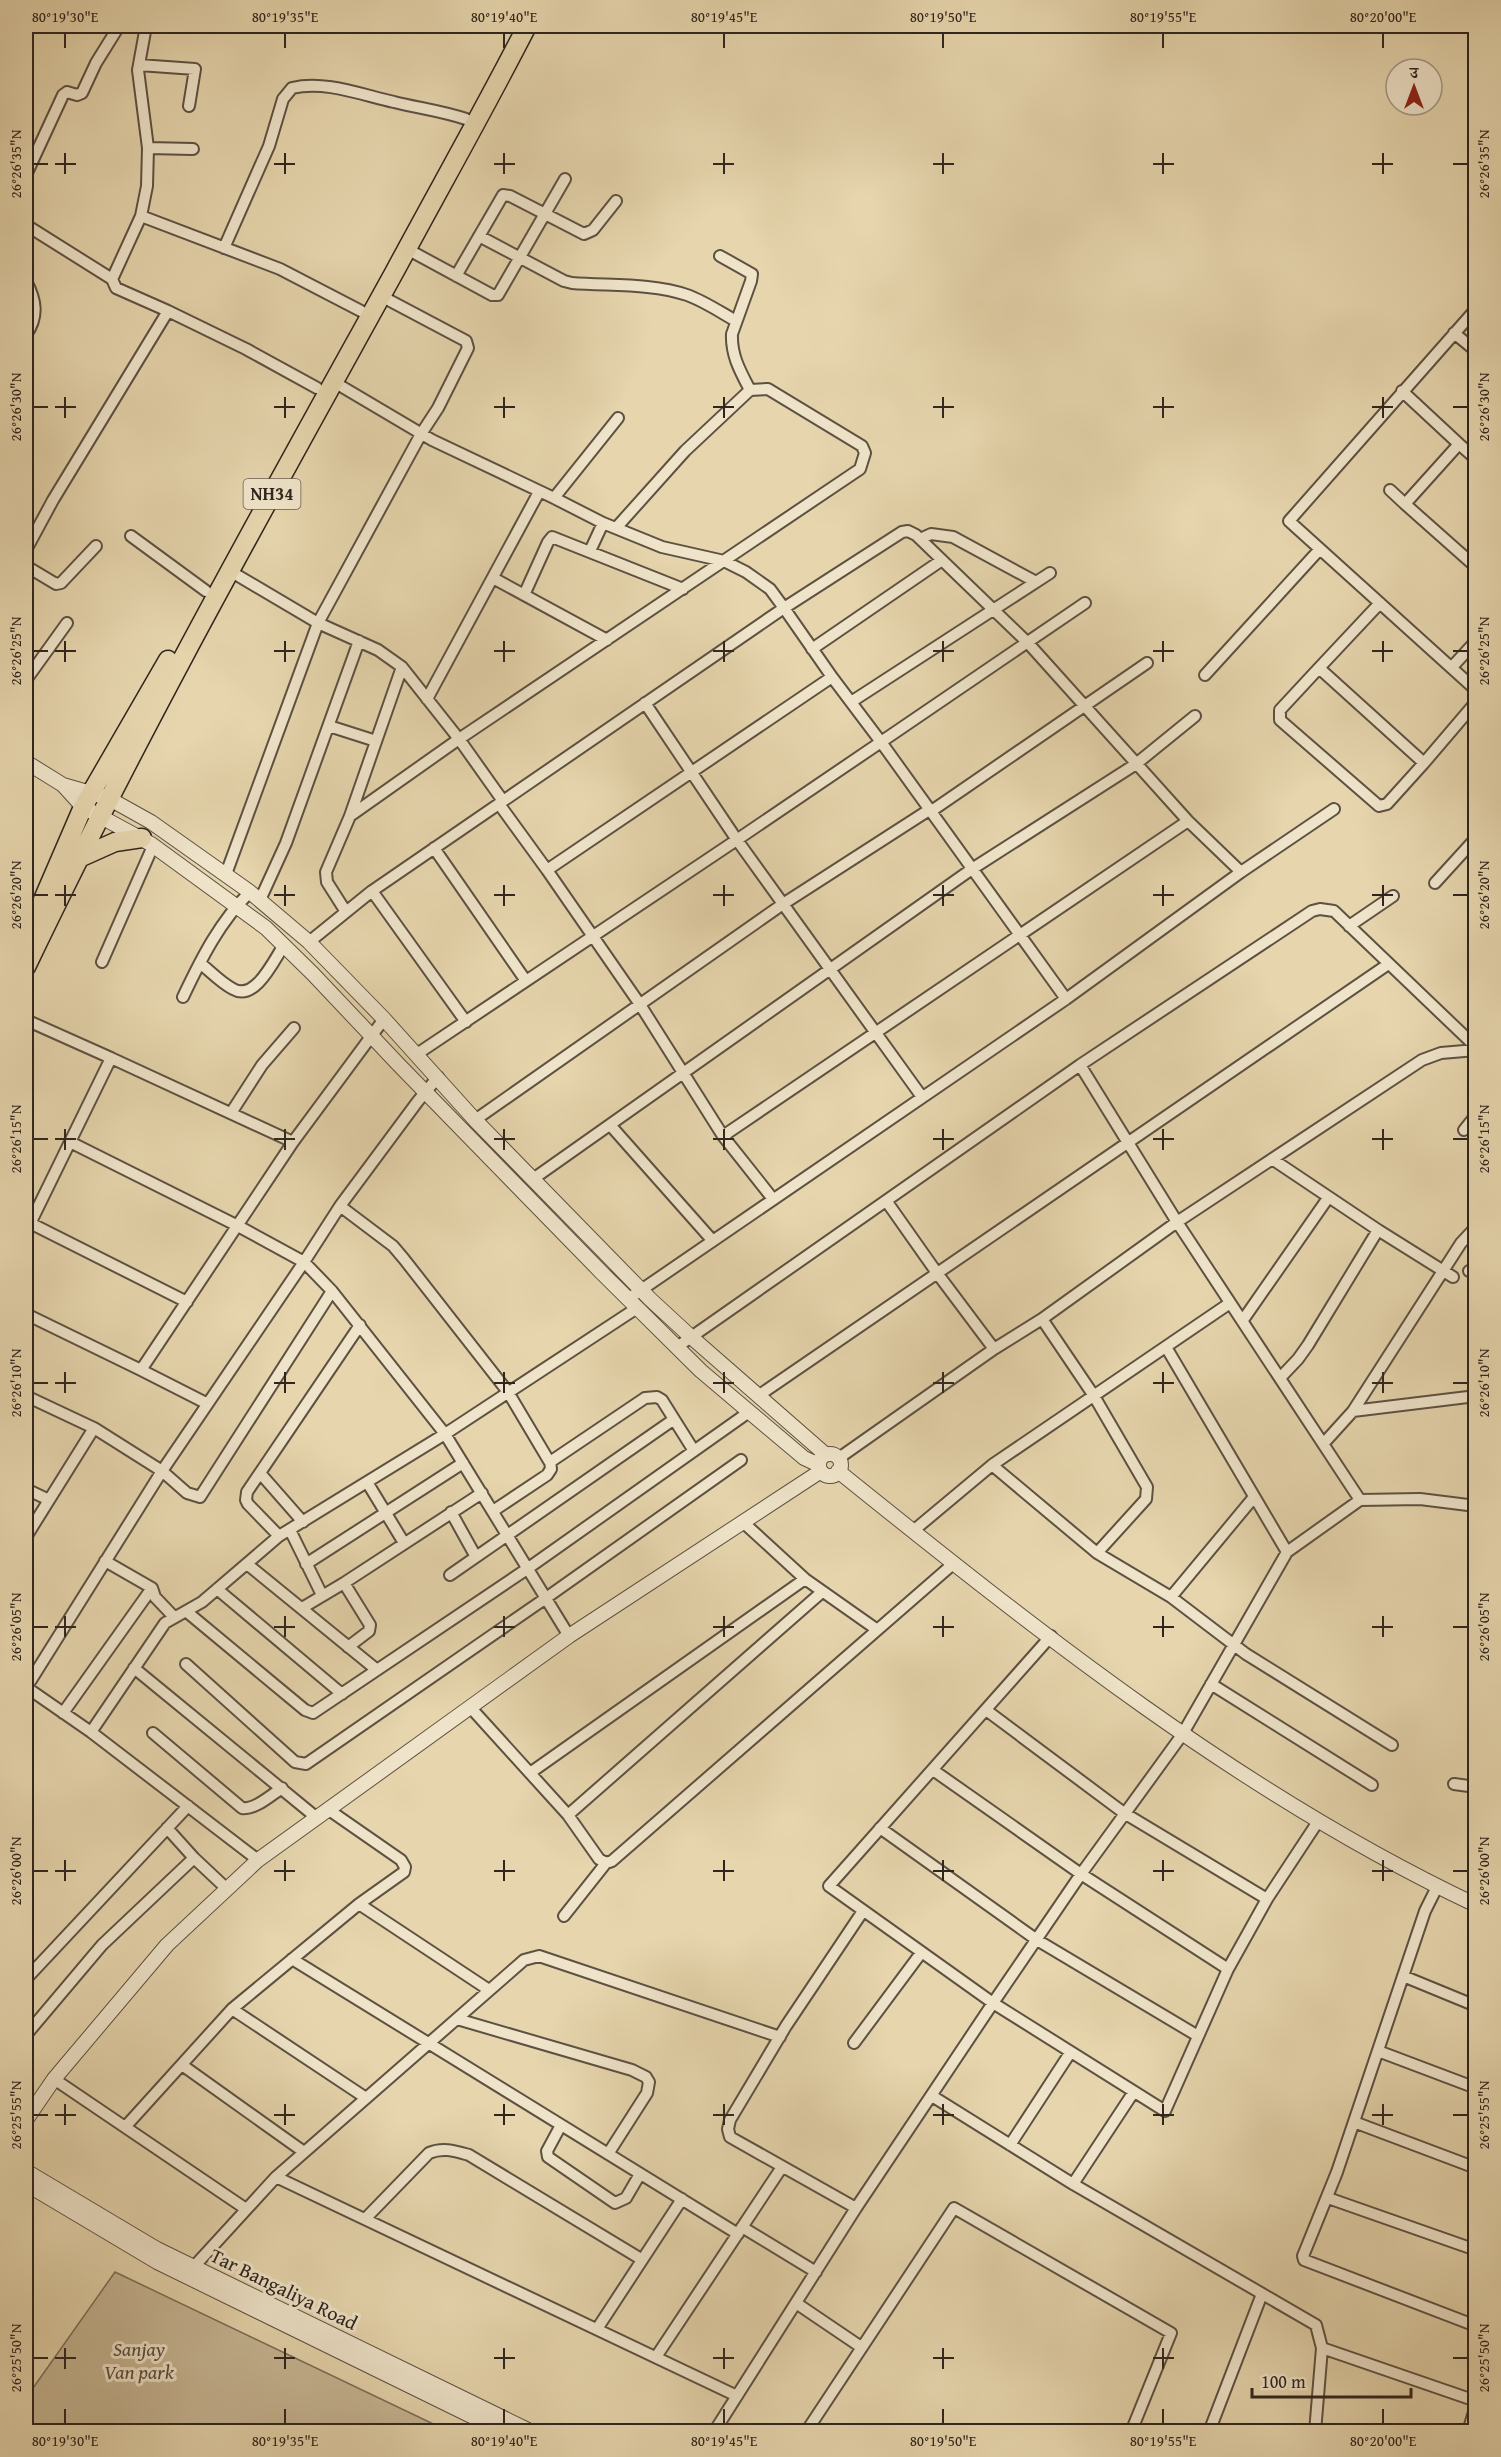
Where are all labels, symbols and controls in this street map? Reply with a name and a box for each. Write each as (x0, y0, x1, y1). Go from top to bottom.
text: 80°19'30"E (32, 6, 99, 27)
text: 80°19'35"E (252, 6, 319, 27)
text: 80°19'40"E (471, 6, 538, 27)
text: 80°19'45"E (691, 6, 758, 27)
text: 80°19'50"E (910, 6, 977, 27)
text: 80°19'55"E (1130, 6, 1197, 27)
text: 80°20'00"E (1350, 6, 1417, 27)
north arrow (1384, 57, 1444, 117)
text: उ (1409, 60, 1420, 84)
text: 26°26'35"N (5, 129, 26, 198)
text: 26°26'35"N (1473, 129, 1494, 198)
text: 26°26'30"N (5, 372, 26, 441)
text: 26°26'30"N (1473, 372, 1494, 441)
road number: NH34 (244, 479, 300, 509)
text: 26°26'25"N (5, 616, 26, 685)
text: 26°26'25"N (1473, 616, 1494, 685)
text: 26°26'20"N (5, 860, 26, 929)
text: 26°26'20"N (1473, 860, 1494, 929)
text: 26°26'15"N (5, 1104, 26, 1173)
text: 26°26'15"N (1473, 1104, 1494, 1173)
text: 26°26'10"N (5, 1348, 26, 1417)
text: 26°26'10"N (1473, 1348, 1494, 1417)
text: 26°26'05"N (5, 1592, 26, 1661)
text: 26°26'05"N (1473, 1592, 1494, 1661)
text: 26°26'00"N (5, 1836, 26, 1905)
text: 26°26'00"N (1473, 1836, 1494, 1905)
text: 26°25'55"N (5, 2080, 26, 2149)
text: 26°25'55"N (1473, 2080, 1494, 2149)
street label: Tar Bangaliya Road (206, 2240, 363, 2337)
text: 26°25'50"N (5, 2323, 26, 2392)
text: 26°25'50"N (1473, 2323, 1494, 2392)
park label: Sanjay Van park (104, 2334, 175, 2386)
scale bar (1252, 2361, 1411, 2399)
text: 100 m (1261, 2368, 1306, 2395)
text: 80°19'30"E (32, 2430, 99, 2451)
text: 80°19'35"E (252, 2430, 319, 2451)
text: 80°19'40"E (471, 2430, 538, 2451)
text: 80°19'45"E (691, 2430, 758, 2451)
text: 80°19'50"E (910, 2430, 977, 2451)
text: 80°19'55"E (1130, 2430, 1197, 2451)
text: 80°20'00"E (1350, 2430, 1417, 2451)

